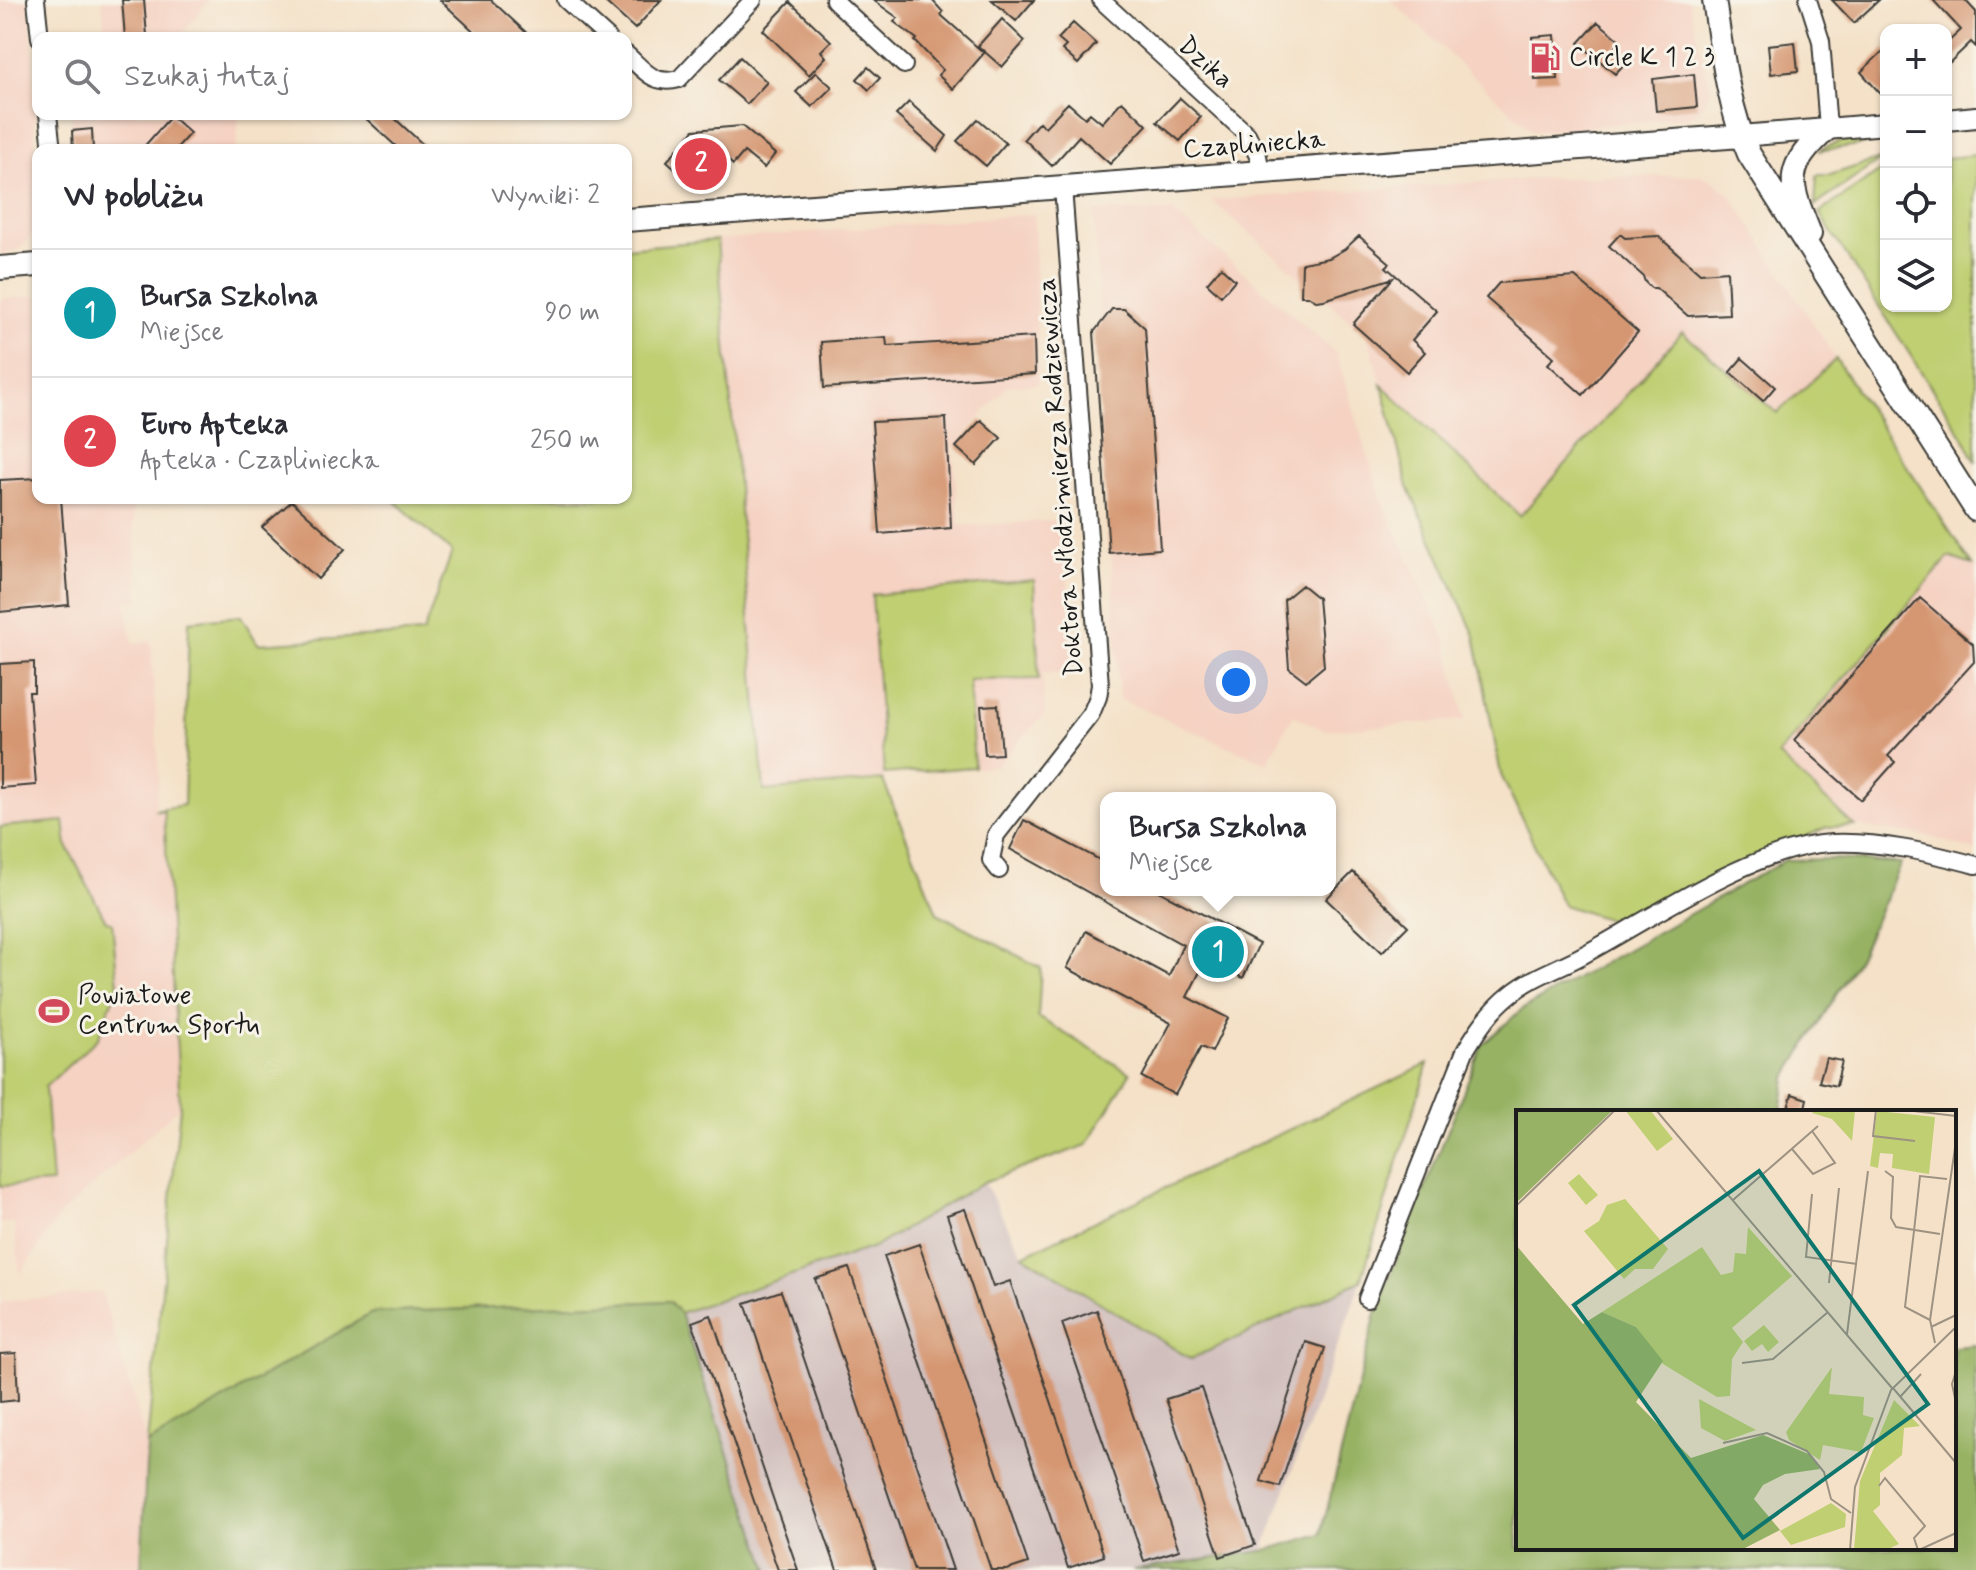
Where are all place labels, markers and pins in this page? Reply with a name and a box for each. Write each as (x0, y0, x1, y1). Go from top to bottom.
fuel station icon: Circle K 1 2 3 (1528, 41, 1562, 75)
place label: Circle K 1 2 3 (1569, 41, 1715, 75)
pin: 2 (675, 134, 727, 194)
pin: 1 (1192, 922, 1244, 982)
place label: Powiatowe Centrum Sportu (78, 979, 259, 1043)
sports icon: Powiatowe Centrum Sportu (37, 994, 71, 1028)

